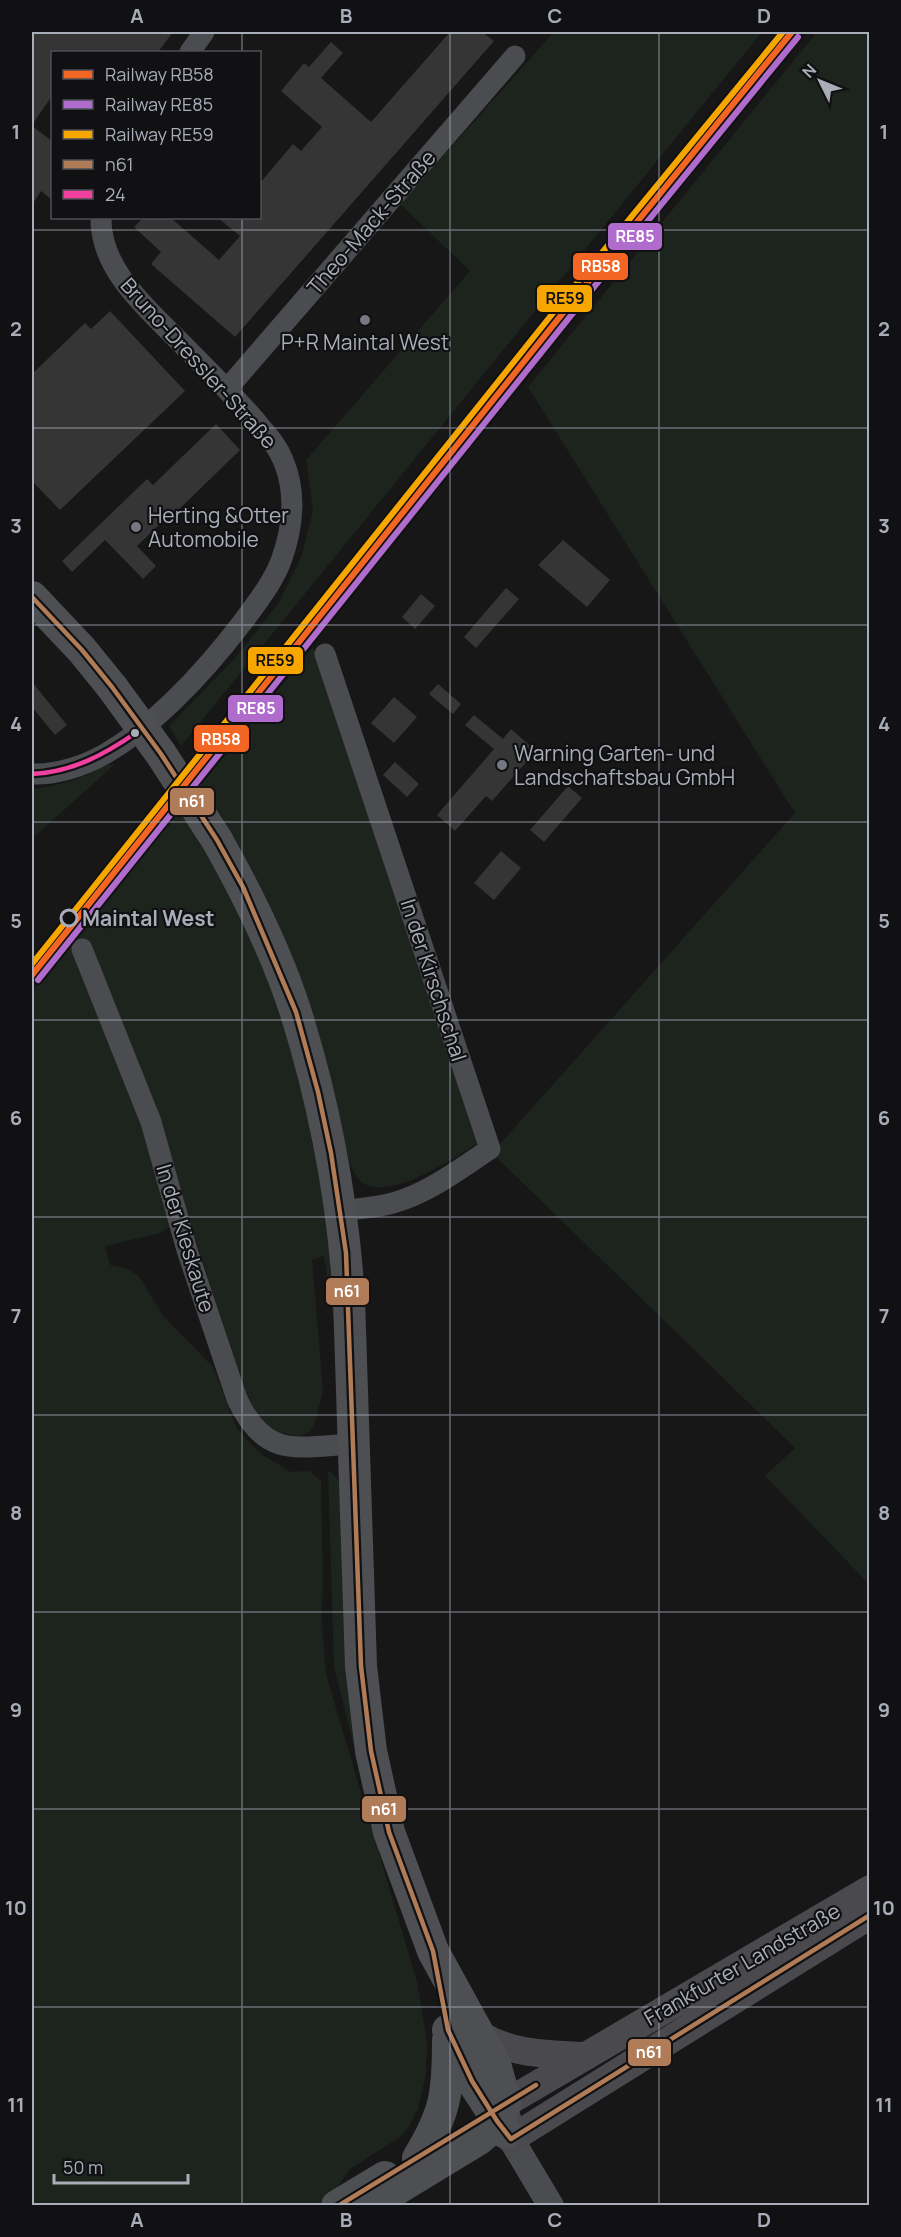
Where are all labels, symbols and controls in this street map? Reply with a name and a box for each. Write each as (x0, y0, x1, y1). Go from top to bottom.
text: A (130, 2, 144, 29)
text: B (340, 2, 353, 29)
text: C (548, 2, 562, 29)
text: D (757, 2, 771, 29)
legend (51, 51, 261, 219)
north arrow (790, 51, 850, 111)
text: N (797, 59, 821, 82)
text: Railway RB58 (105, 62, 214, 86)
text: Railway RE85 (105, 92, 213, 116)
text: 1 (12, 118, 20, 145)
text: 1 (880, 118, 888, 145)
text: Railway RE59 (105, 122, 214, 146)
street label: Theo-Mack-Straße (300, 144, 442, 300)
text: n61 (105, 152, 134, 176)
text: 24 (105, 182, 126, 206)
line badge: RE85 (607, 222, 663, 251)
text: RE85 (615, 225, 655, 247)
line badge: RB58 (572, 252, 629, 281)
text: RB58 (581, 255, 621, 277)
street label: Bruno-Dressler-Straße (115, 272, 283, 454)
line badge: RE59 (536, 284, 593, 313)
text: RE59 (545, 287, 585, 309)
marker: P+R Maintal West (358, 313, 372, 327)
text: 2 (10, 315, 22, 342)
text: 2 (878, 315, 890, 342)
place label: P+R Maintal West (281, 328, 449, 356)
place label: Herting &Otter Automobile (148, 501, 289, 553)
text: 3 (10, 512, 22, 539)
text: 3 (878, 512, 890, 539)
marker: Herting &Otter Automobile (129, 520, 143, 534)
line badge: RE59 (247, 646, 304, 675)
text: RE59 (255, 649, 295, 671)
line badge: RE85 (227, 694, 284, 723)
text: RE85 (236, 697, 276, 719)
text: 4 (10, 710, 22, 737)
text: 4 (878, 710, 890, 737)
line badge: RB58 (193, 724, 250, 753)
unlabelled marker (129, 727, 141, 739)
text: RB58 (201, 728, 241, 750)
place label: Warning Garten- und Landschaftsbau GmbH (514, 739, 735, 791)
marker: Warning Garten- und Landschaftsbau GmbH (495, 758, 509, 772)
line badge: n61 (169, 787, 215, 816)
text: n61 (179, 790, 205, 812)
street label: In der Kirschschal (395, 895, 473, 1065)
place label: Maintal West (82, 904, 215, 932)
text: 5 (10, 907, 22, 934)
text: 5 (878, 907, 890, 934)
marker: Maintal West (60, 909, 78, 927)
text: 6 (10, 1104, 22, 1131)
text: 6 (878, 1104, 890, 1131)
street label: In der Kieskaute (150, 1160, 222, 1316)
line badge: n61 (325, 1277, 370, 1306)
text: n61 (334, 1280, 360, 1302)
text: 7 (11, 1302, 21, 1329)
text: 7 (879, 1302, 889, 1329)
text: 8 (10, 1499, 22, 1526)
text: 8 (878, 1499, 890, 1526)
text: 9 (10, 1696, 22, 1723)
text: 9 (878, 1696, 890, 1723)
line badge: n61 (361, 1795, 407, 1823)
text: n61 (371, 1798, 397, 1820)
text: 10 (5, 1894, 27, 1921)
text: 10 (873, 1894, 895, 1921)
street label: Frankfurter Landstraße (639, 1896, 845, 2032)
line badge: n61 (627, 2038, 672, 2067)
text: n61 (636, 2041, 662, 2063)
text: 11 (7, 2091, 25, 2118)
text: 11 (875, 2091, 893, 2118)
scale bar (54, 2147, 188, 2185)
text: 50 m (63, 2155, 103, 2179)
text: A (130, 2206, 144, 2233)
text: B (340, 2206, 353, 2233)
text: C (548, 2206, 562, 2233)
text: D (757, 2206, 771, 2233)

